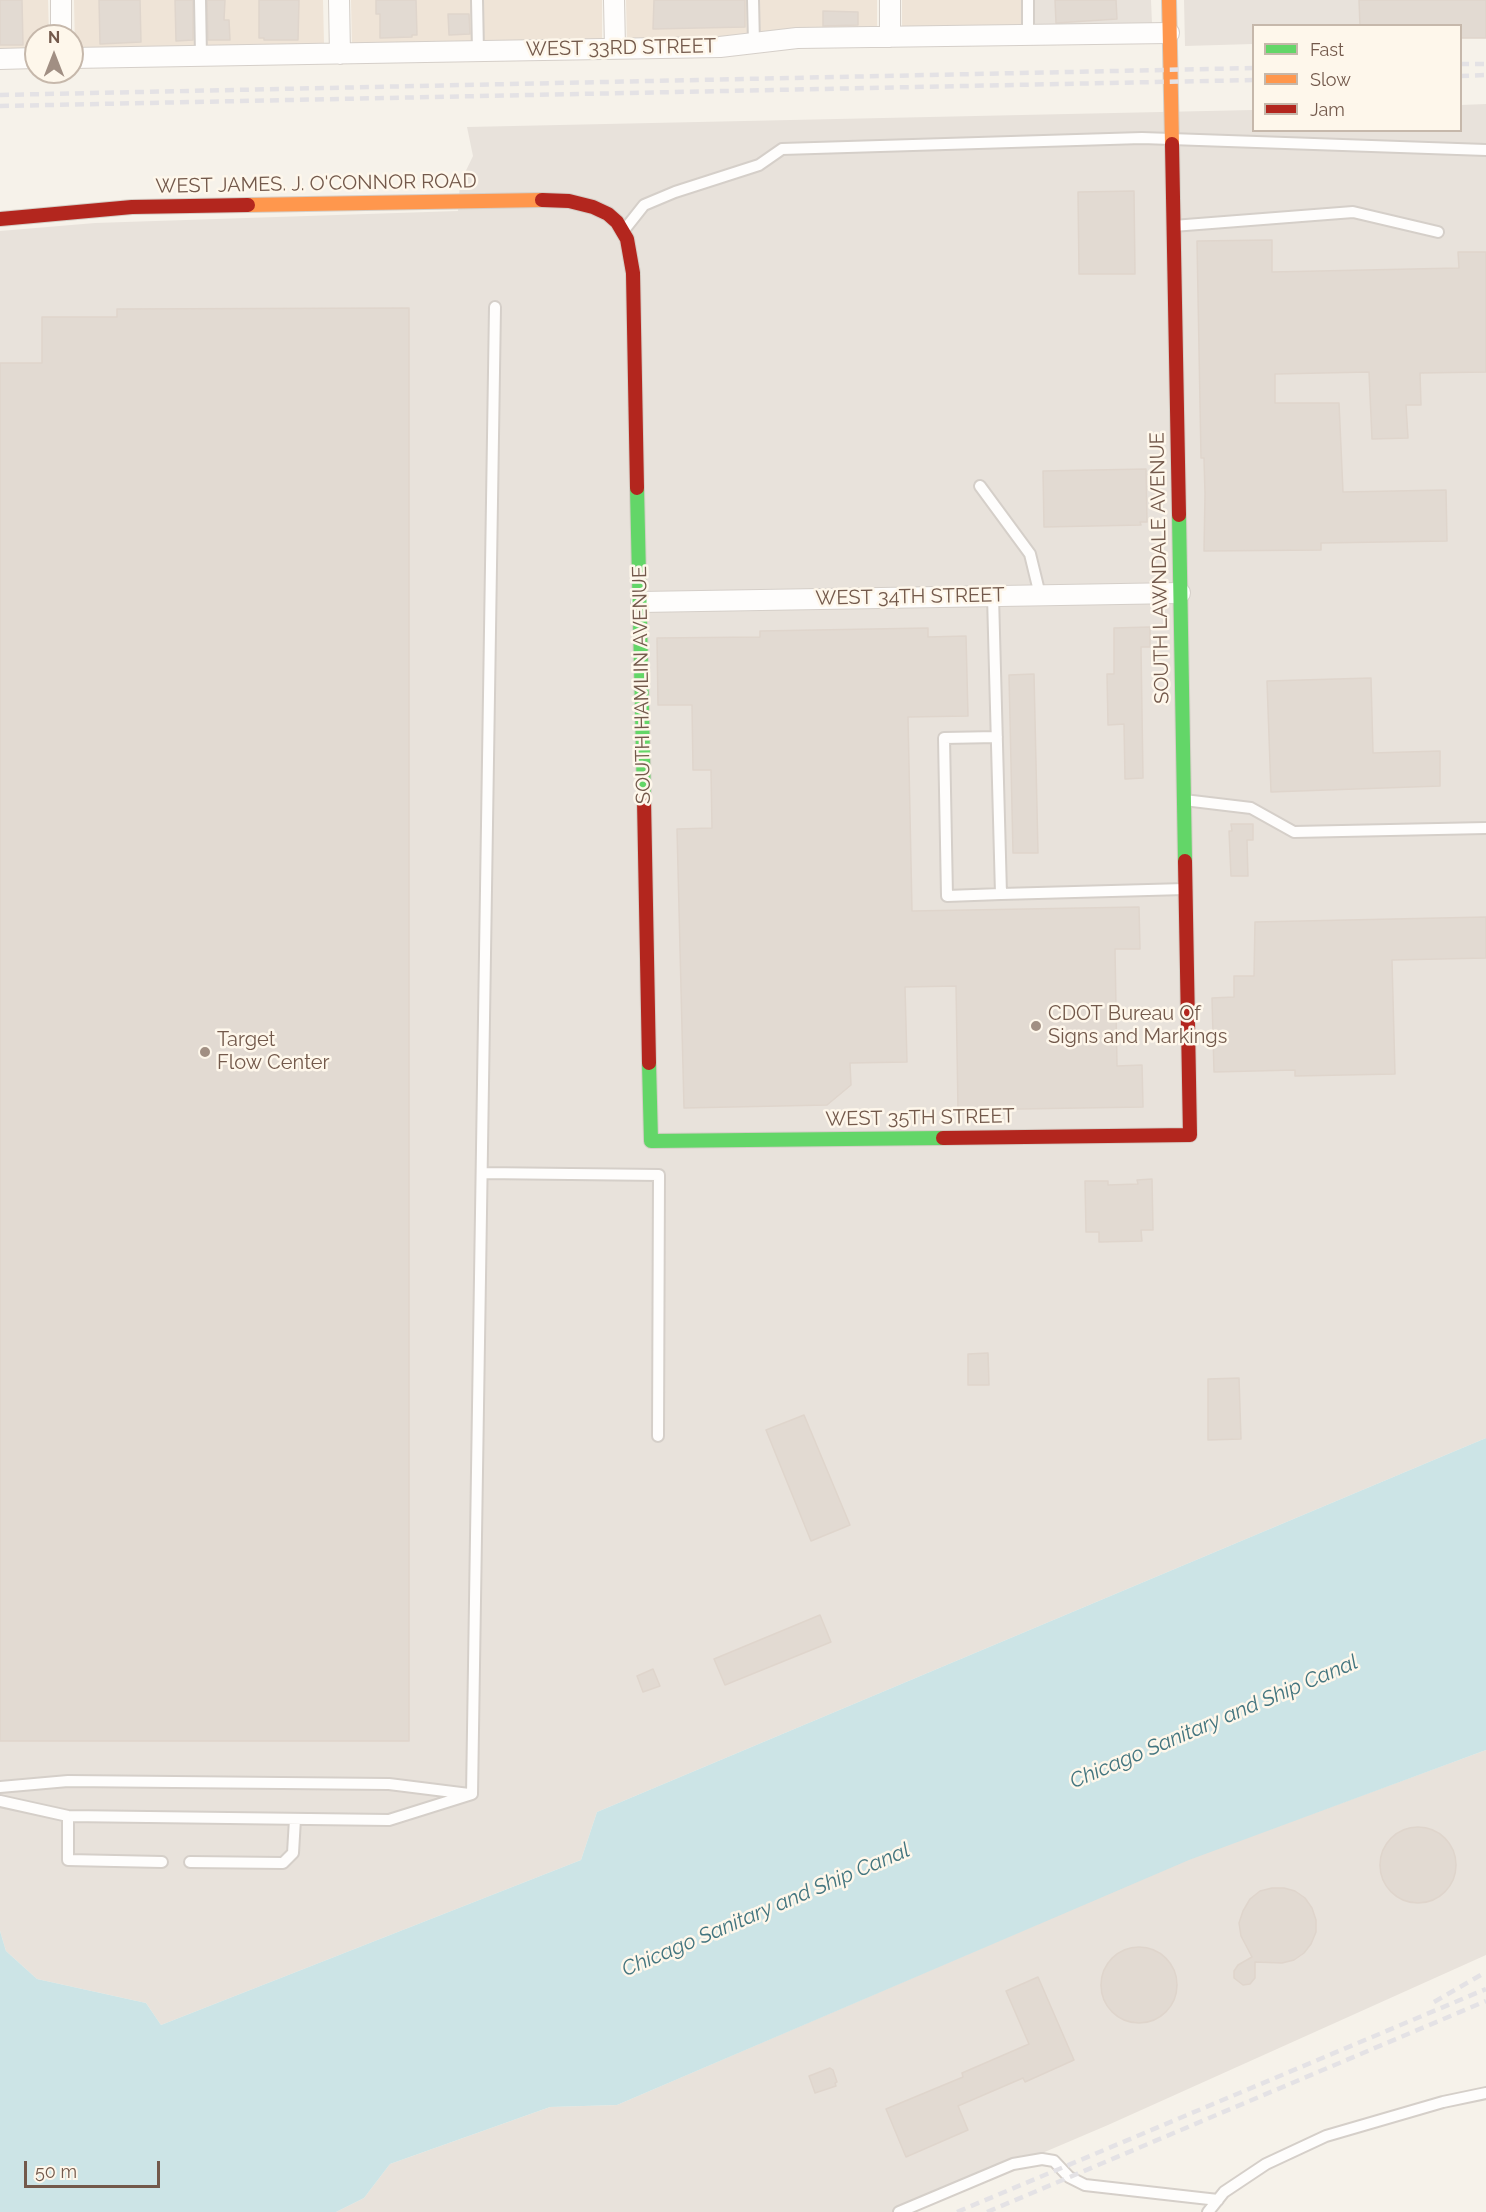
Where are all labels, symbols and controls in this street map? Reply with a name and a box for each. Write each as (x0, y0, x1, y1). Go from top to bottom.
north arrow (24, 24, 84, 84)
legend (1252, 24, 1462, 132)
text: N (48, 28, 60, 47)
street label: WEST 33RD STREET (526, 34, 716, 62)
text: Fast (1310, 39, 1344, 60)
text: Slow (1310, 69, 1351, 90)
text: Jam (1310, 99, 1345, 120)
street label: WEST JAMES. J. O'CONNOR ROAD (155, 169, 477, 199)
street label: SOUTH LAWNDALE AVENUE (1146, 432, 1174, 704)
street label: SOUTH HAMLIN AVENUE (628, 566, 656, 804)
street label: WEST 34TH STREET (815, 583, 1005, 611)
place label: CDOT Bureau Of Signs and Markings (1048, 1002, 1227, 1049)
marker: CDOT Bureau Of Signs and Markings (1029, 1019, 1043, 1033)
place label: Target Flow Center (217, 1028, 329, 1075)
marker: Target Flow Center (198, 1045, 212, 1059)
street label: WEST 35TH STREET (825, 1104, 1015, 1132)
water label: Chicago Sanitary and Ship Canal (1066, 1650, 1362, 1794)
water label: Chicago Sanitary and Ship Canal (618, 1838, 914, 1982)
scale bar (27, 2149, 164, 2187)
text: 50 m (35, 2161, 77, 2182)

